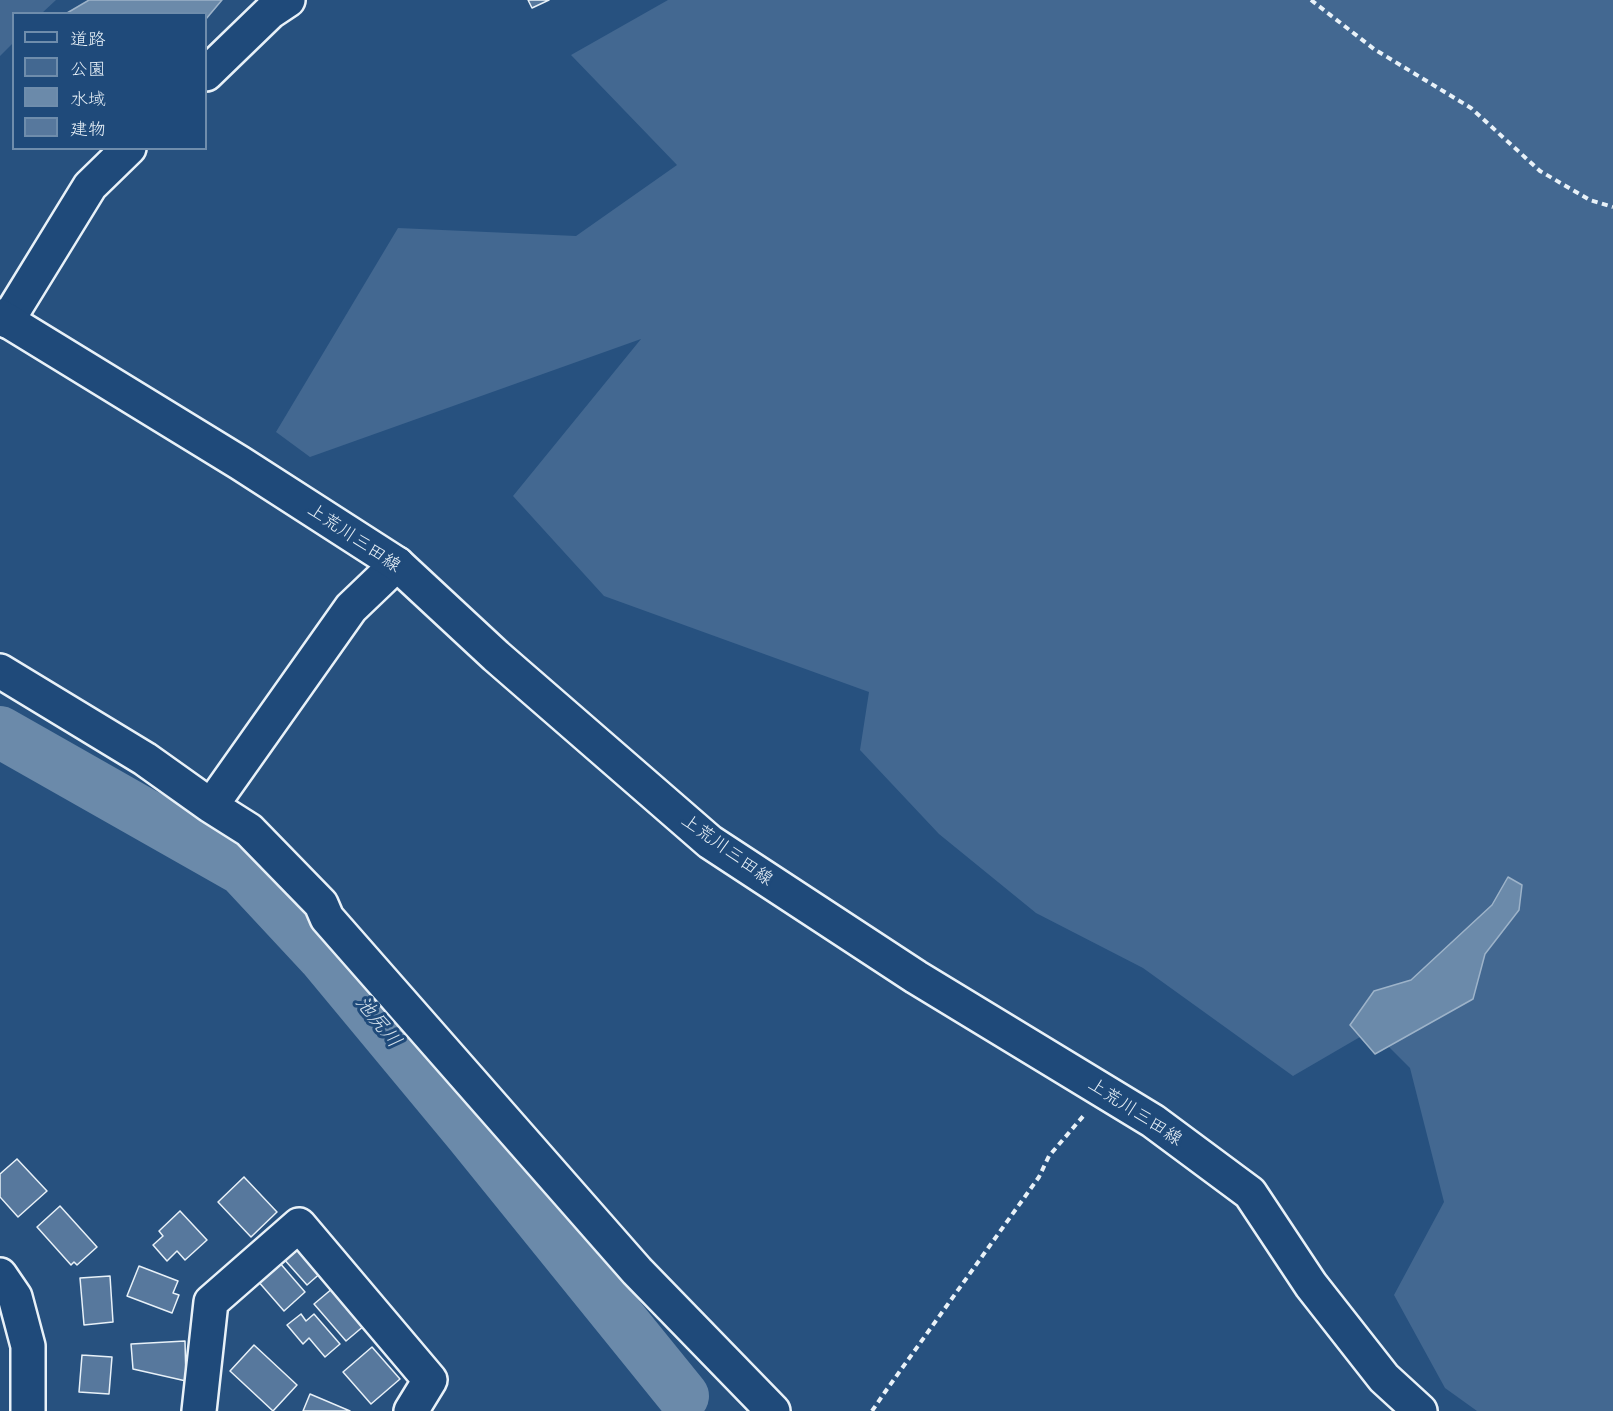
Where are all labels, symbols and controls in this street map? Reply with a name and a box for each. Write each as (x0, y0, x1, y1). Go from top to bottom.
legend (12, 12, 207, 150)
text: 道路 (70, 29, 106, 50)
text: 公園 (70, 59, 106, 80)
text: 水域 (70, 89, 106, 110)
text: 建物 (70, 119, 106, 140)
street label: 上荒川三田線 (303, 499, 405, 577)
street label: 上荒川三田線 (677, 810, 777, 890)
water label: 池尻川 (350, 991, 406, 1053)
street label: 上荒川三田線 (1084, 1074, 1186, 1150)

